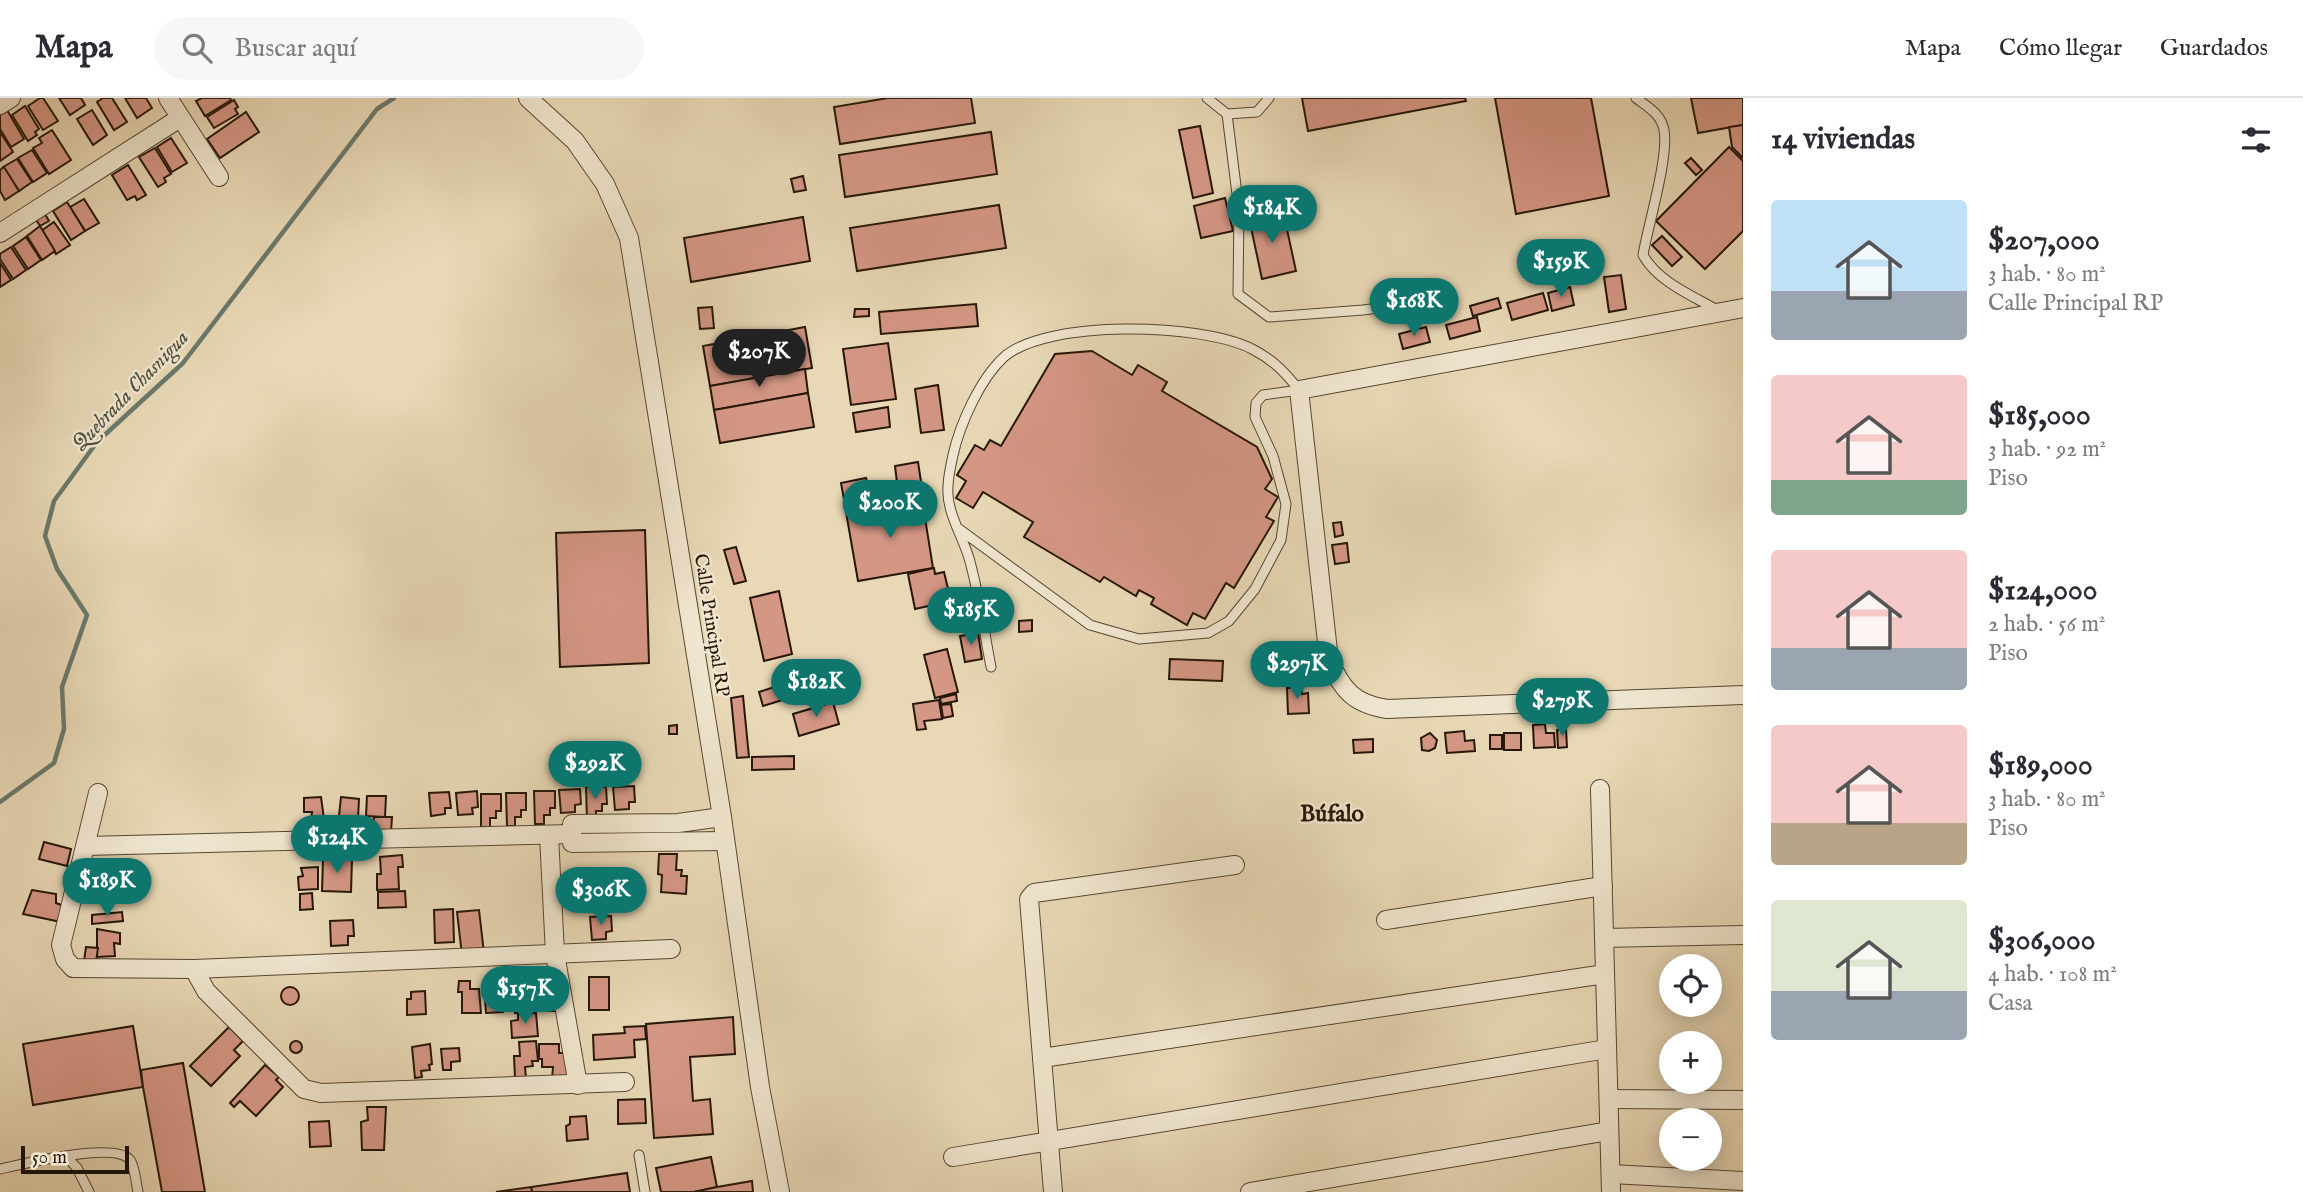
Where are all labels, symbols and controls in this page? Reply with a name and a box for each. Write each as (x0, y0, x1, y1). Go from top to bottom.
search box (154, 17, 644, 80)
text: Mapa (35, 27, 112, 69)
icon: search (178, 29, 216, 67)
text: Buscar aquí (234, 32, 356, 65)
text: Mapa (1905, 33, 1961, 64)
text: Cómo llegar (1999, 33, 2122, 64)
text: Guardados (2160, 33, 2268, 64)
text: 14 viviendas (1771, 121, 1915, 159)
icon: filters (2237, 121, 2275, 159)
pin: $184K (1223, 186, 1321, 245)
text: $184K (1243, 193, 1301, 222)
text: $207,000 (1988, 222, 2100, 260)
icon: home (1827, 228, 1911, 312)
pin: $159K (1512, 240, 1610, 299)
text: $159K (1533, 247, 1589, 276)
text: 3 hab. · 80 m² (1988, 260, 2106, 289)
pin: $168K (1365, 278, 1463, 338)
text: $168K (1386, 286, 1442, 315)
text: Calle Principal RP (1988, 289, 2163, 318)
water label: Quebrada Chasnigua (67, 325, 195, 457)
pin: $207K (710, 330, 808, 389)
text: $207K (728, 337, 790, 366)
text: $185,000 (1988, 397, 2091, 435)
icon: home (1827, 403, 1911, 487)
text: 3 hab. · 92 m² (1988, 435, 2106, 464)
text: Piso (1988, 464, 2028, 493)
pin: $200K (841, 480, 939, 540)
text: $200K (859, 488, 921, 517)
street label: Calle Principal RP (688, 552, 734, 699)
text: $124,000 (1988, 572, 2098, 610)
icon: home (1827, 578, 1911, 662)
pin: $185K (922, 588, 1020, 647)
text: $185K (943, 595, 999, 624)
text: 2 hab. · 56 m² (1988, 610, 2106, 639)
text: Piso (1988, 639, 2028, 668)
pin: $297K (1248, 642, 1346, 701)
text: $297K (1267, 649, 1327, 678)
pin: $182K (767, 660, 865, 719)
text: $182K (787, 667, 845, 696)
pin: $279K (1513, 678, 1611, 738)
text: $279K (1532, 686, 1592, 715)
pin: $292K (546, 742, 644, 801)
text: $189,000 (1988, 747, 2093, 785)
text: $292K (565, 749, 626, 778)
icon: home (1827, 753, 1911, 837)
text: 3 hab. · 80 m² (1988, 785, 2106, 814)
district label: Búfalo (1300, 800, 1365, 829)
text: Piso (1988, 814, 2028, 843)
pin: $124K (288, 816, 386, 875)
text: $124K (307, 823, 367, 852)
pin: $189K (58, 858, 156, 918)
text: $189K (79, 866, 136, 895)
pin: $306K (552, 868, 650, 927)
text: $306K (572, 875, 630, 904)
text: $306,000 (1988, 922, 2095, 960)
icon: home (1827, 928, 1911, 1012)
map controls (1659, 954, 1722, 1171)
button: locate (1659, 954, 1722, 1017)
text: 4 hab. · 108 m² (1988, 960, 2117, 989)
pin: $157K (476, 967, 574, 1026)
text: $157K (496, 974, 554, 1003)
text: Casa (1988, 989, 2032, 1018)
button: + (1659, 1031, 1722, 1094)
button: − (1659, 1108, 1722, 1171)
scale bar (21, 1143, 130, 1175)
text: 50 m (32, 1146, 67, 1170)

